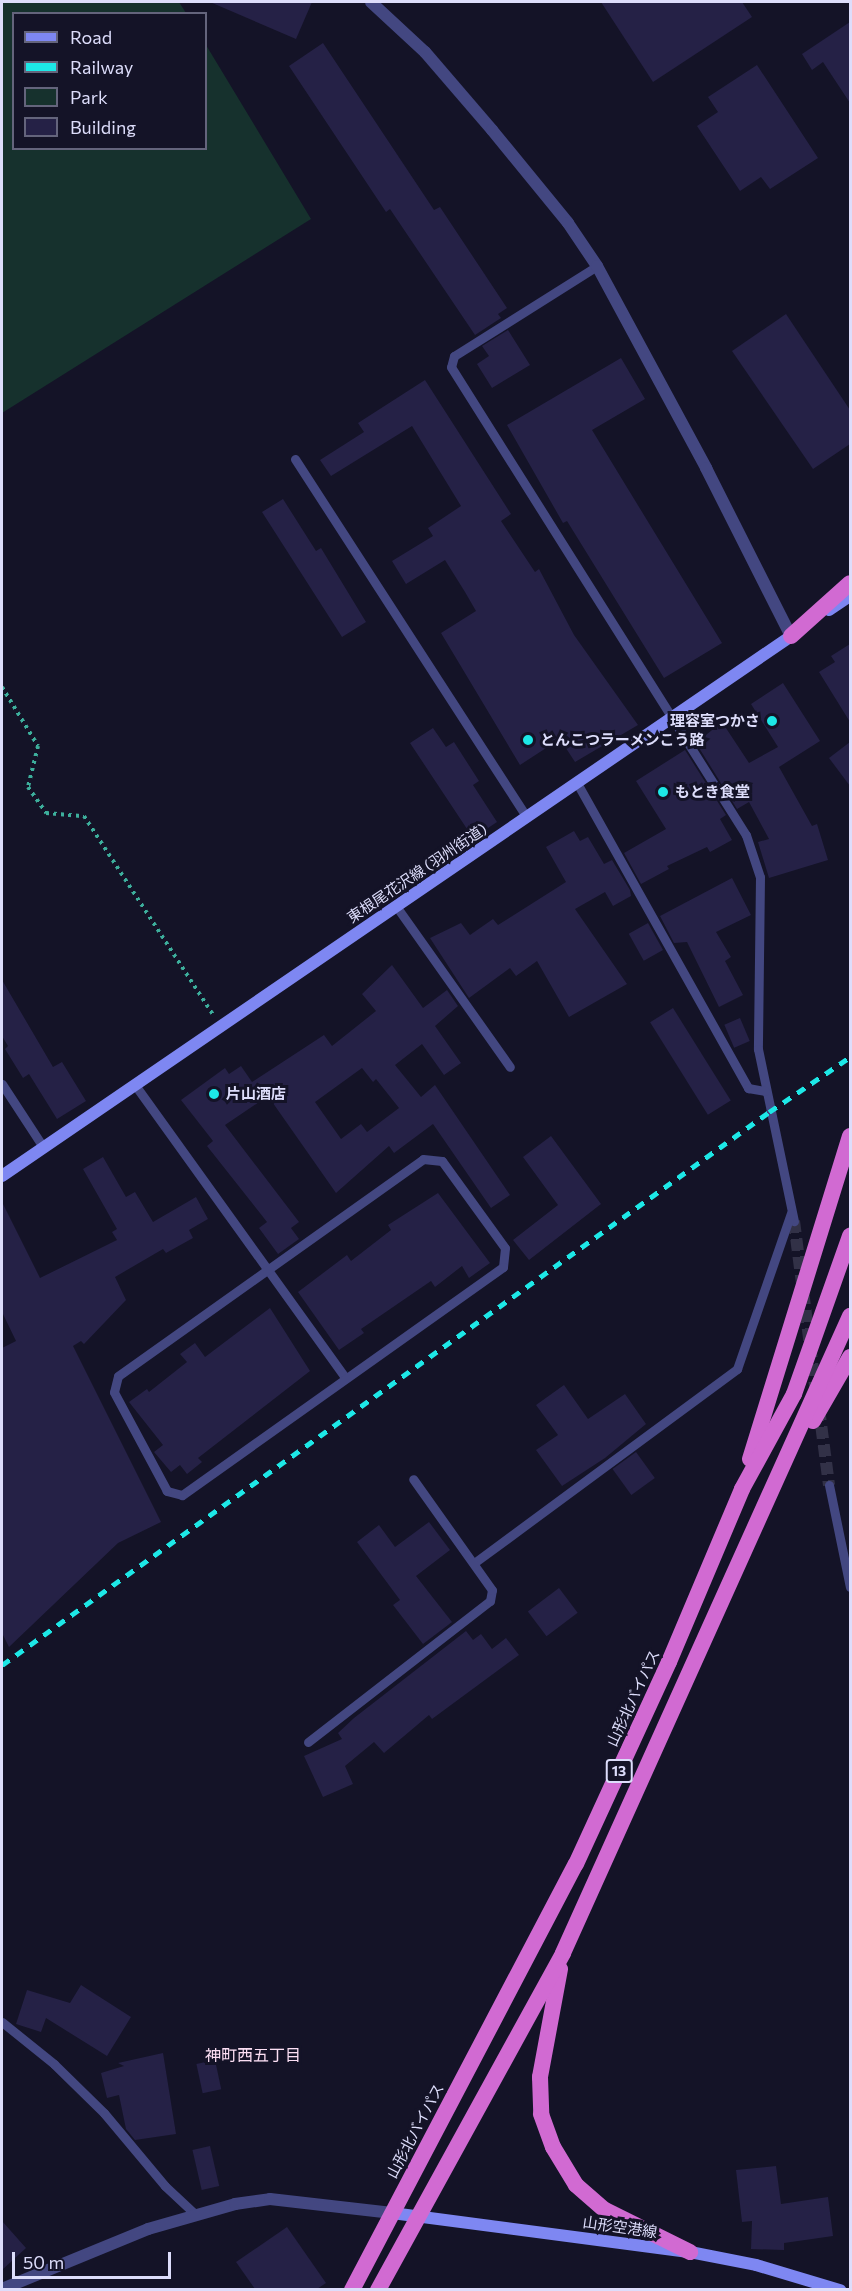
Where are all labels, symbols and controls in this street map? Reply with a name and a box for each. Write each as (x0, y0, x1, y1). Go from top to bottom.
legend (12, 12, 207, 150)
text: Road (70, 26, 112, 48)
text: Railway (70, 56, 133, 78)
text: Park (70, 86, 108, 108)
text: Building (70, 116, 136, 138)
place label: 理容室つかさ (670, 712, 760, 730)
marker: 理容室つかさ (765, 714, 779, 728)
place label: とんこつラーメンこう路 (540, 731, 705, 749)
marker: とんこつラーメンこう路 (521, 733, 535, 747)
place label: もとき食堂 (675, 783, 750, 801)
marker: もとき食堂 (656, 785, 670, 799)
street label: 東根尾花沢線 (羽州街道) (344, 820, 490, 926)
place label: 片山酒店 (226, 1085, 286, 1103)
marker: 片山酒店 (207, 1087, 221, 1101)
street label: 山形北バイパス (603, 1647, 663, 1749)
road number: 13 (606, 1760, 632, 1782)
district label: 神町西五丁目 (205, 2045, 301, 2065)
street label: 山形北バイパス (382, 2080, 448, 2182)
street label: 山形空港線 (582, 2213, 658, 2241)
scale bar (15, 2240, 174, 2278)
text: 50 m (23, 2251, 64, 2273)

